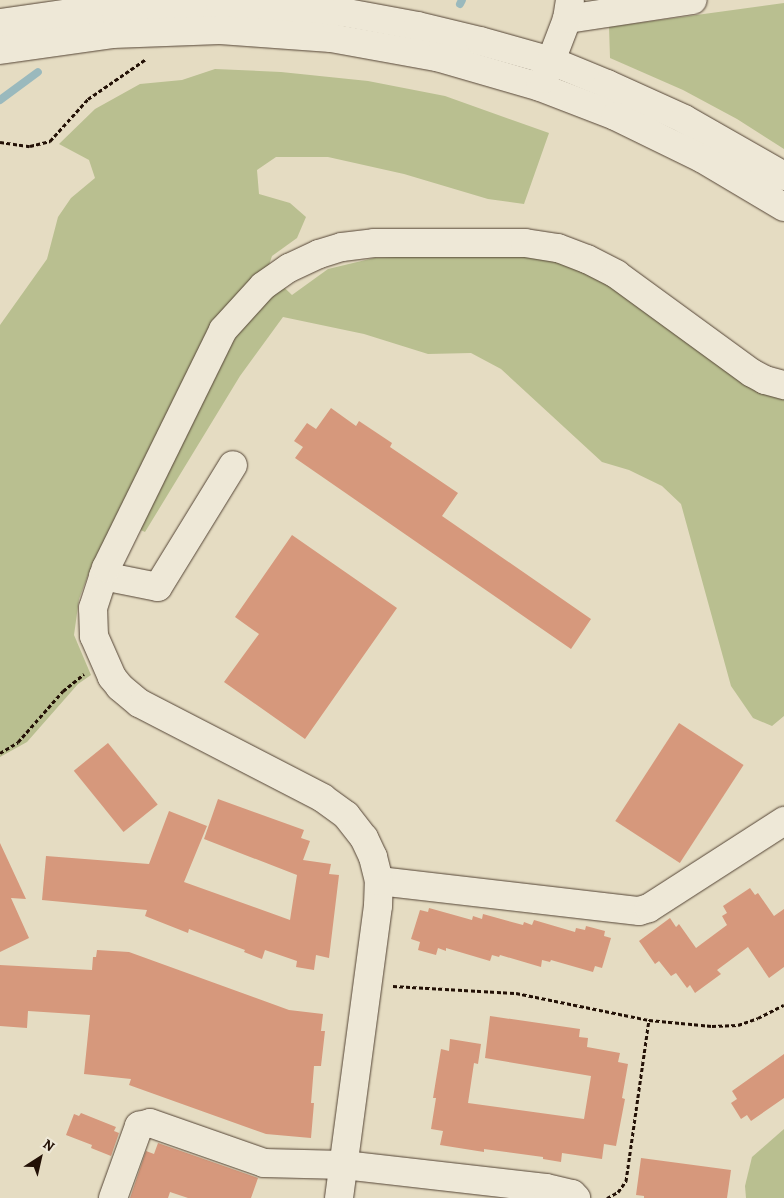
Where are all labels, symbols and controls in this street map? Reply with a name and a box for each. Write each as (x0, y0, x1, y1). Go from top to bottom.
north arrow (15, 1133, 65, 1183)
text: N (39, 1135, 59, 1156)

